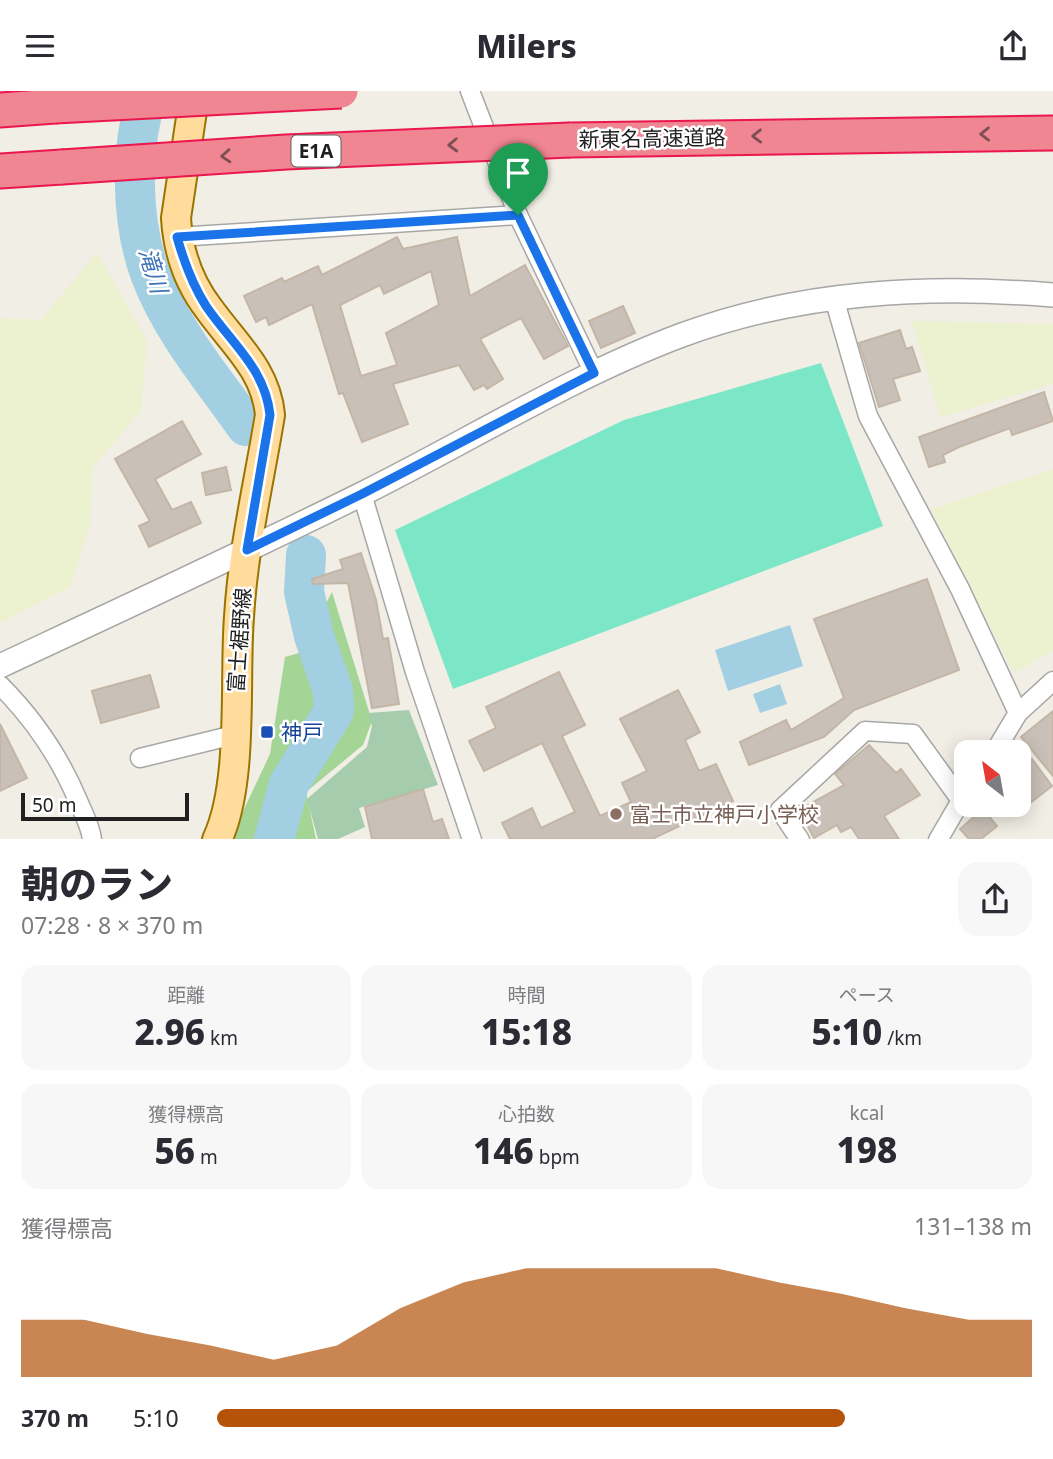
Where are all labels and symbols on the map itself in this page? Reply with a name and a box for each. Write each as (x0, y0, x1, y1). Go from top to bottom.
street label: 新東名高速道路 (578, 123, 726, 153)
one-way arrow (979, 126, 990, 142)
one-way arrow (752, 128, 762, 144)
road number: E1A (292, 135, 340, 167)
one-way arrow (447, 138, 458, 153)
pin (488, 143, 548, 215)
one-way arrow (220, 148, 231, 163)
water label: 滝川 (132, 243, 177, 300)
street label: 富士裾野線 (221, 587, 257, 693)
place label: 神戸 (281, 718, 323, 746)
marker: 神戸 (259, 724, 275, 740)
north arrow (954, 740, 1031, 817)
scale bar (21, 790, 189, 822)
place label: 富士市立神戸小学校 (630, 800, 819, 828)
marker: 富士市立神戸小学校 (608, 806, 624, 822)

